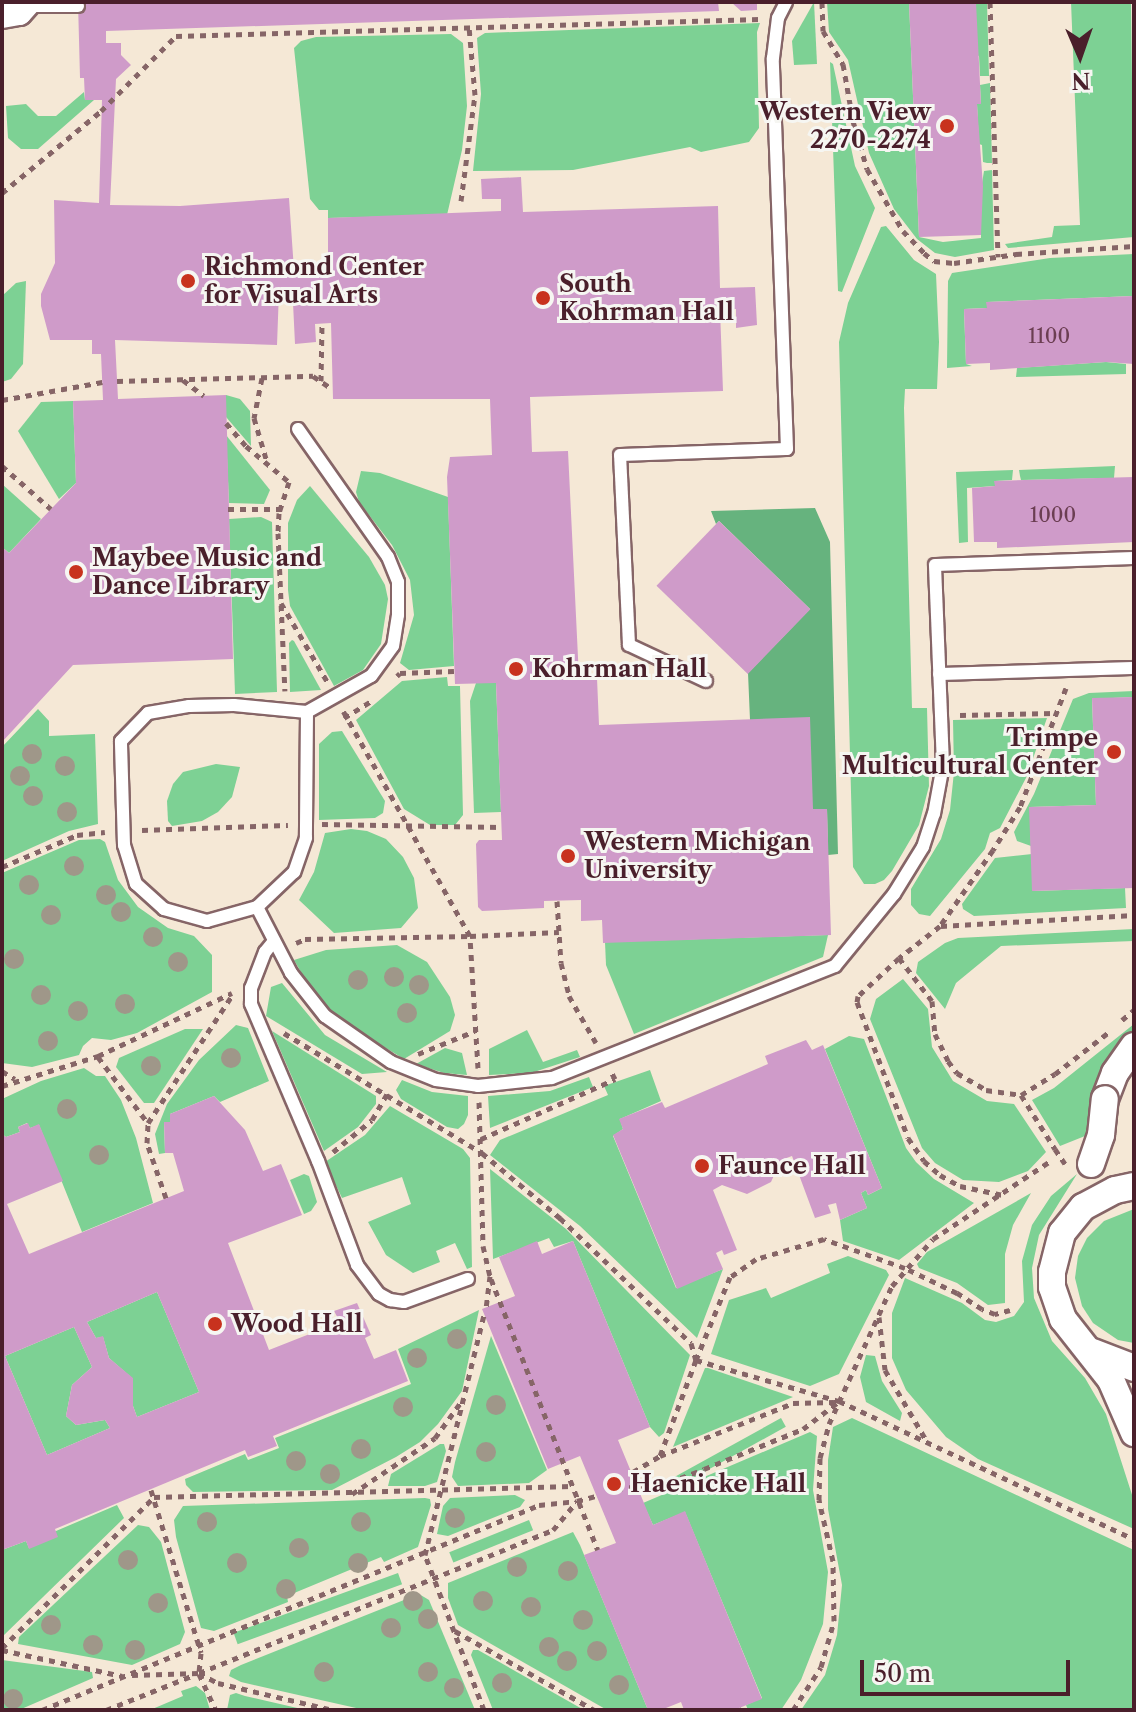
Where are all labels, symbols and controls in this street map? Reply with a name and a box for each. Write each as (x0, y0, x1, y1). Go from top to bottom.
north arrow (1040, 16, 1120, 96)
text: N (1071, 67, 1091, 94)
place label: Western View 2270-2274 (757, 98, 931, 154)
marker: Western View 2270-2274 (938, 117, 956, 135)
place label: Richmond Center for Visual Arts (204, 253, 424, 309)
place label: South Kohrman Hall (559, 270, 734, 326)
marker: Richmond Center for Visual Arts (179, 272, 197, 290)
marker: South Kohrman Hall (534, 289, 552, 307)
house number: 1100 (1028, 324, 1070, 348)
house number: 1000 (1030, 503, 1076, 527)
place label: Maybee Music and Dance Library (92, 544, 322, 600)
marker: Maybee Music and Dance Library (67, 563, 85, 581)
place label: Kohrman Hall (532, 655, 707, 683)
marker: Kohrman Hall (507, 660, 525, 678)
place label: Trimpe Multicultural Center (842, 724, 1098, 780)
marker: Trimpe Multicultural Center (1105, 743, 1123, 761)
place label: Western Michigan University (584, 828, 810, 884)
marker: Western Michigan University (559, 847, 577, 865)
place label: Faunce Hall (718, 1152, 866, 1180)
marker: Faunce Hall (693, 1157, 711, 1175)
place label: Wood Hall (231, 1310, 363, 1338)
marker: Wood Hall (206, 1315, 224, 1333)
place label: Haenicke Hall (630, 1470, 806, 1498)
marker: Haenicke Hall (605, 1475, 623, 1493)
scale bar (864, 1644, 1074, 1694)
text: 50 m (874, 1659, 931, 1688)

